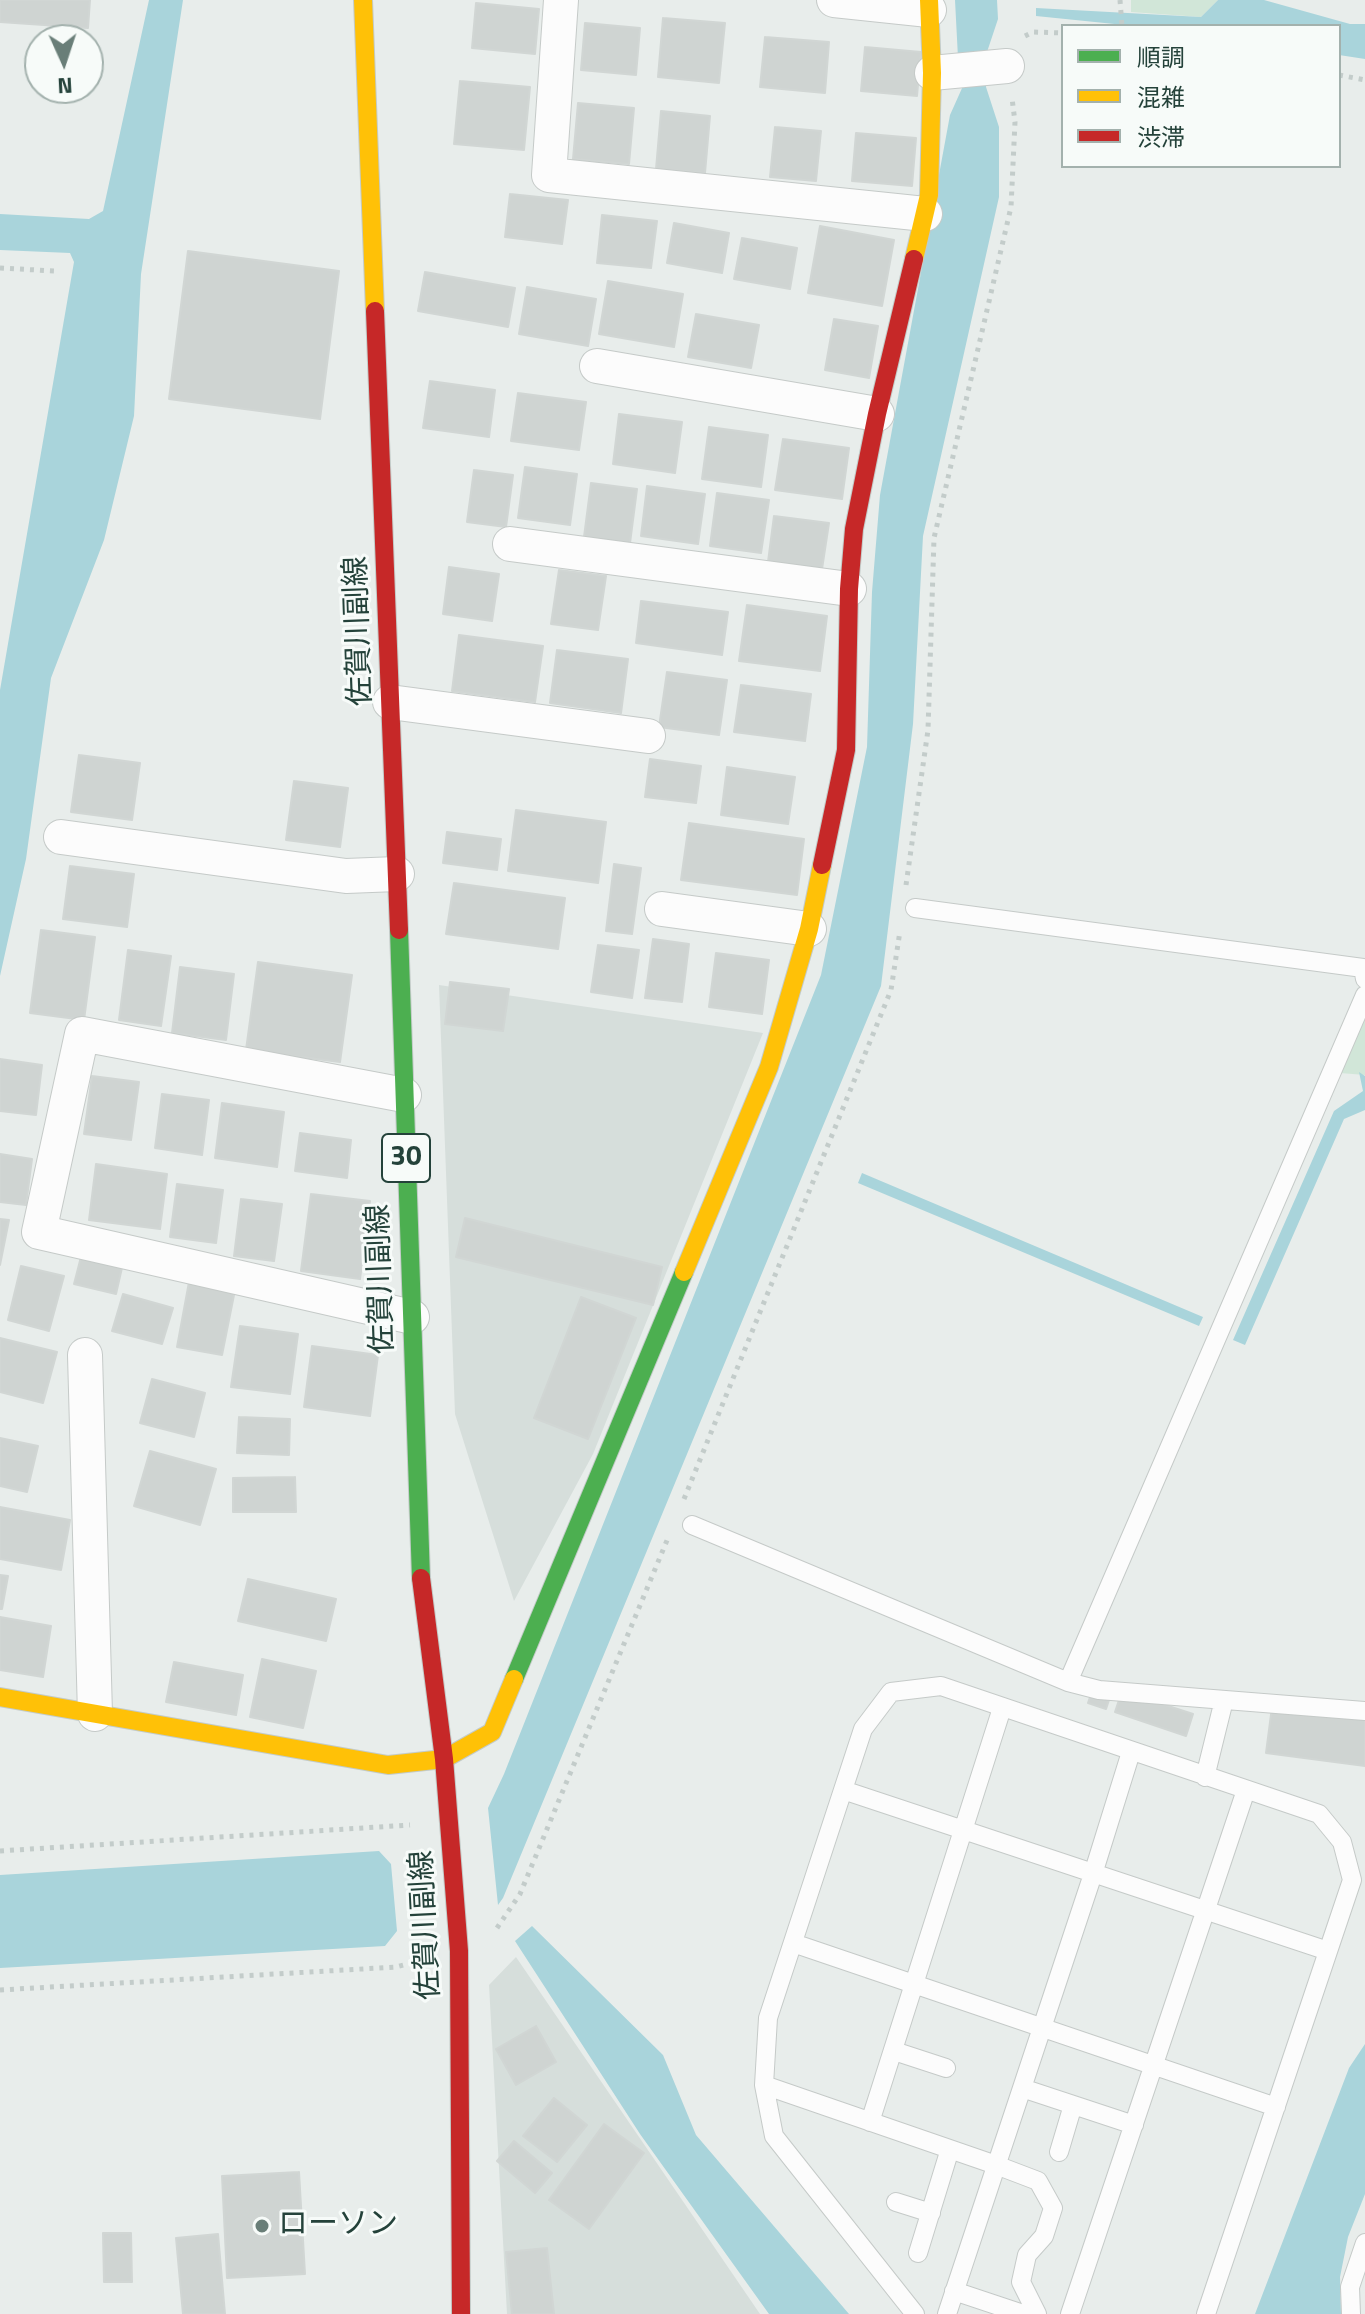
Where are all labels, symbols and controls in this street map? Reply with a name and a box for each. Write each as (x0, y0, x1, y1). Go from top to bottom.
north arrow (24, 24, 104, 104)
legend (1061, 24, 1341, 168)
text: 順調 (1137, 39, 1185, 75)
text: N (57, 69, 74, 103)
text: 混雑 (1137, 79, 1185, 115)
text: 渋滞 (1137, 119, 1185, 155)
street label: 佐賀川副線 (339, 555, 381, 707)
road number: 30 (382, 1134, 430, 1182)
street label: 佐賀川副線 (361, 1203, 403, 1355)
street label: 佐賀川副線 (405, 1849, 449, 2001)
place label: ローソン (278, 2208, 398, 2244)
marker: ローソン (253, 2217, 271, 2235)

